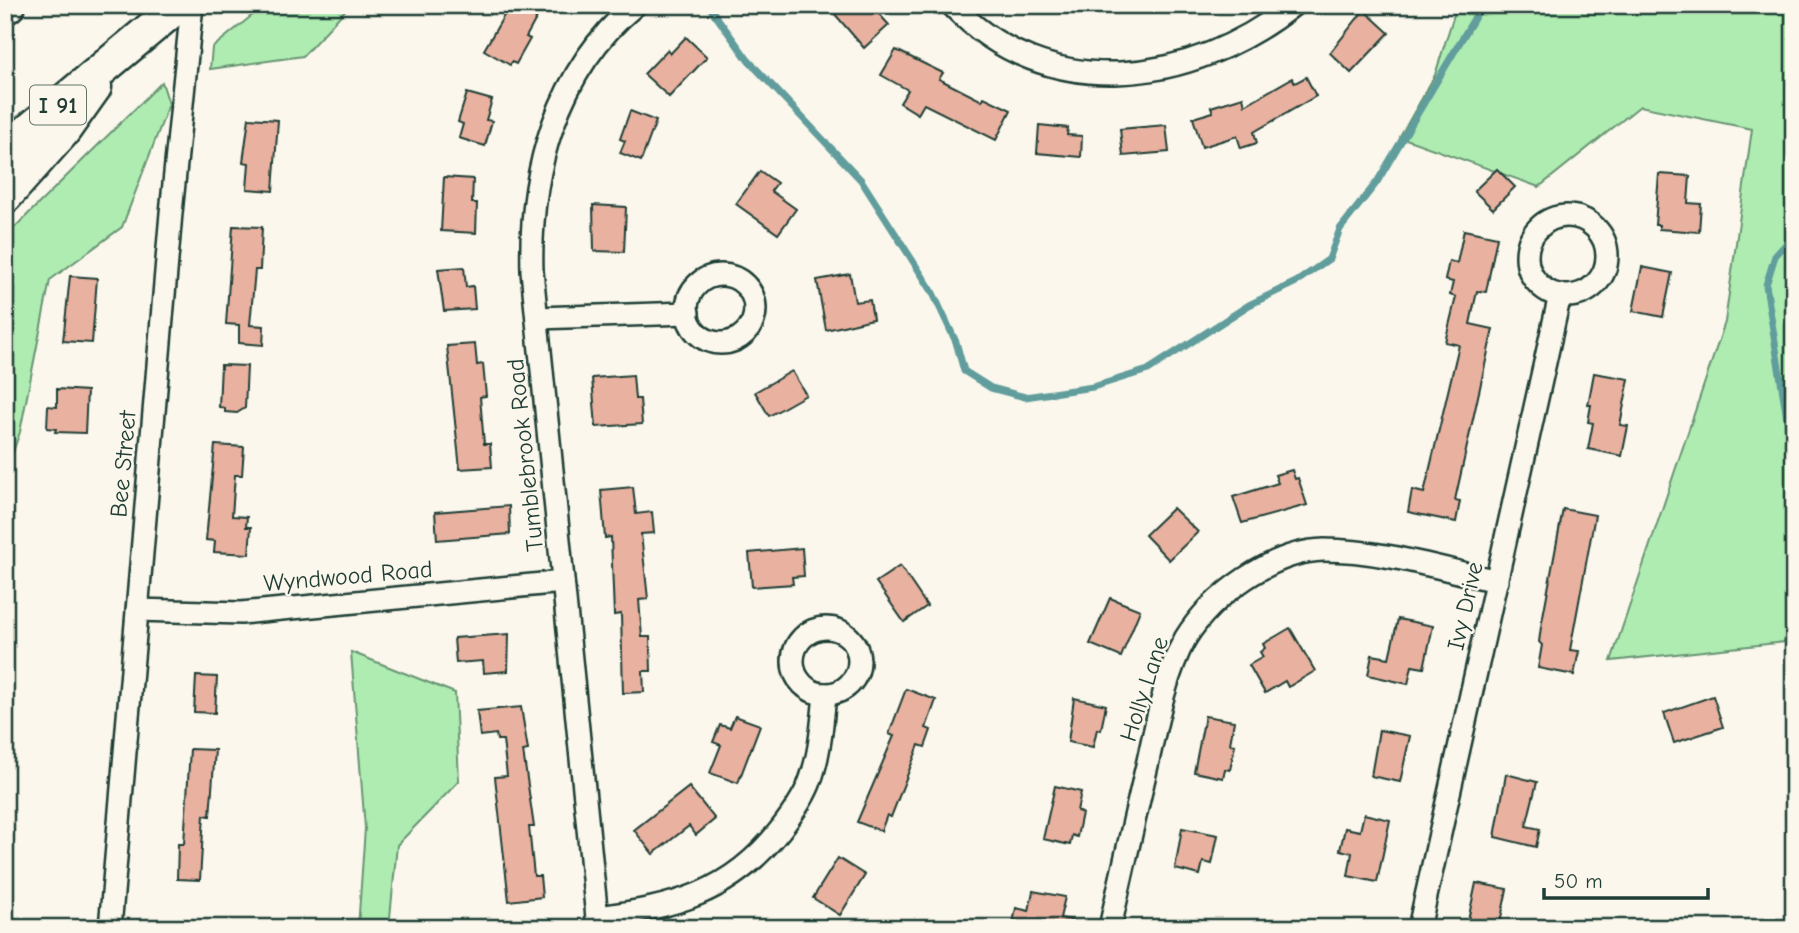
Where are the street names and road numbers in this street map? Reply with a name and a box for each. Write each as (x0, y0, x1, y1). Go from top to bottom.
road number: I 91 (30, 86, 86, 124)
street label: Tumblebrook Road (501, 357, 549, 553)
street label: Bee Street (104, 408, 142, 519)
street label: Wyndwood Road (262, 555, 434, 597)
street label: Ivy Drive (1441, 559, 1489, 653)
street label: Holly Lane (1114, 633, 1174, 745)

